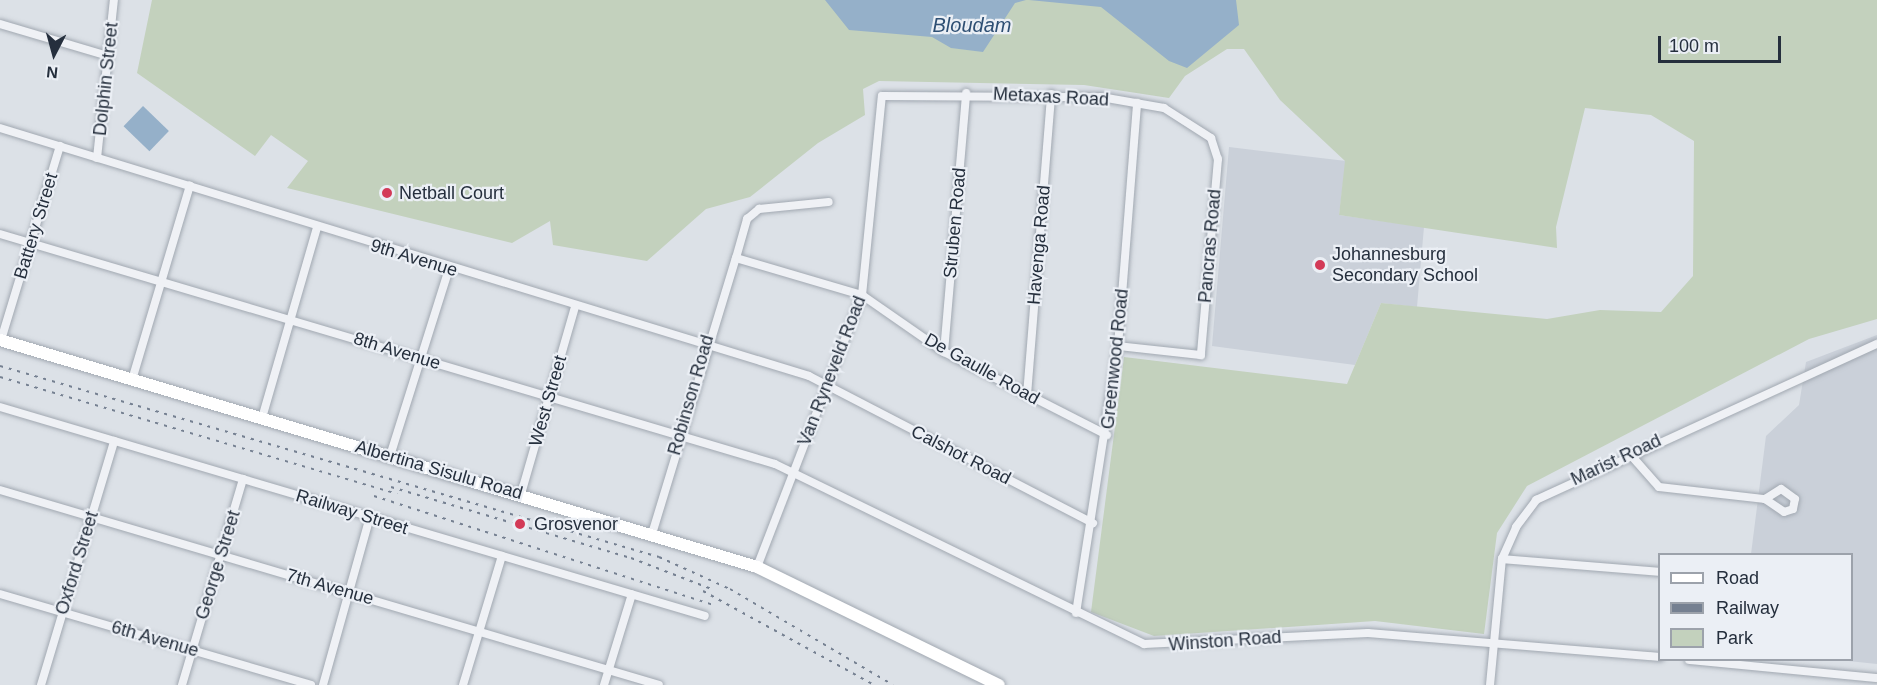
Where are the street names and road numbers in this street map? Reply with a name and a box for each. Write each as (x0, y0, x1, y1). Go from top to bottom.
street label: Dolphin Street (89, 21, 123, 137)
street label: Metaxas Road (992, 83, 1110, 111)
street label: Struben Road (939, 167, 971, 279)
street label: Battery Street (10, 170, 62, 282)
street label: Havenga Road (1023, 184, 1055, 306)
street label: Pancras Road (1194, 188, 1226, 304)
street label: 9th Avenue (367, 234, 461, 282)
street label: Greenwood Road (1097, 288, 1133, 430)
street label: Van Ryneveld Road (793, 293, 871, 449)
street label: 8th Avenue (350, 327, 444, 375)
street label: De Gaulle Road (921, 329, 1043, 409)
street label: Robinson Road (664, 332, 718, 458)
street label: West Street (525, 353, 571, 449)
street label: Calshot Road (908, 421, 1014, 489)
street label: Marist Road (1567, 430, 1665, 490)
street label: Albertina Sisulu Road (353, 436, 525, 504)
street label: Railway Street (293, 485, 411, 539)
street label: George Street (191, 508, 245, 622)
street label: Oxford Street (51, 509, 103, 617)
street label: 7th Avenue (283, 564, 377, 610)
street label: 6th Avenue (108, 616, 202, 662)
street label: Winston Road (1168, 626, 1282, 656)

